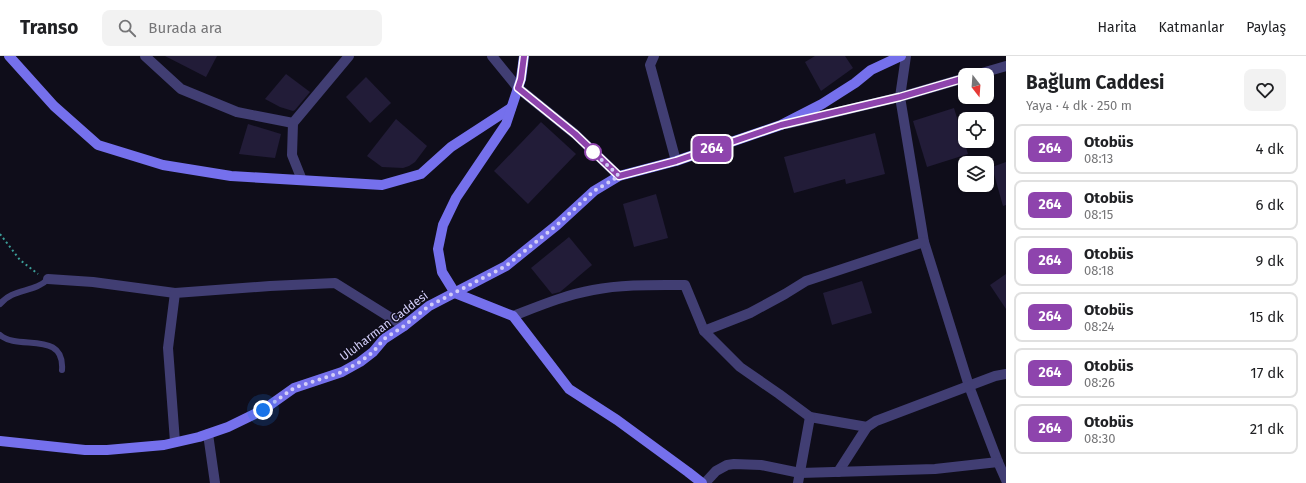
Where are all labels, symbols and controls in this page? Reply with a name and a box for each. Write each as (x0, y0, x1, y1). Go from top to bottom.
search box (102, 10, 382, 46)
text: Transo (20, 16, 78, 39)
icon: search (116, 17, 138, 39)
text: Burada ara (148, 19, 222, 37)
text: Harita (1098, 19, 1137, 36)
text: Katmanlar (1159, 19, 1224, 36)
text: Paylaş (1246, 19, 1286, 36)
north arrow (958, 68, 994, 104)
map controls (958, 68, 994, 192)
button: heart (1244, 69, 1286, 111)
text: Bağlum Caddesi (1026, 71, 1164, 94)
text: Yaya · 4 dk · 250 m (1026, 98, 1132, 113)
button: locate (958, 112, 994, 148)
text: Otobüs (1084, 133, 1133, 151)
line badge: 264 (689, 136, 735, 162)
text: 264 (700, 140, 724, 157)
text: 264 (1038, 140, 1062, 157)
text: 4 dk (1255, 140, 1284, 158)
unlabelled marker (584, 143, 602, 161)
text: 08:13 (1084, 151, 1113, 166)
button: layers (958, 156, 994, 192)
text: Otobüs (1084, 189, 1133, 207)
text: 264 (1038, 196, 1062, 213)
text: 6 dk (1255, 196, 1284, 214)
text: 08:15 (1084, 207, 1113, 222)
text: Otobüs (1084, 245, 1133, 263)
text: 264 (1038, 252, 1062, 269)
text: 9 dk (1255, 252, 1284, 270)
text: 08:18 (1084, 263, 1114, 278)
street label: Uluharman Caddesi (337, 288, 431, 364)
text: Otobüs (1084, 301, 1133, 319)
text: 264 (1038, 308, 1062, 325)
text: 15 dk (1249, 308, 1284, 326)
text: 08:24 (1084, 319, 1115, 334)
text: Otobüs (1084, 357, 1133, 375)
text: 264 (1038, 364, 1062, 381)
text: 17 dk (1250, 364, 1284, 382)
text: 08:26 (1084, 375, 1115, 390)
your location (253, 400, 273, 420)
text: Otobüs (1084, 413, 1133, 431)
text: 264 (1038, 420, 1062, 437)
text: 21 dk (1250, 420, 1284, 438)
text: 08:30 (1084, 431, 1115, 446)

